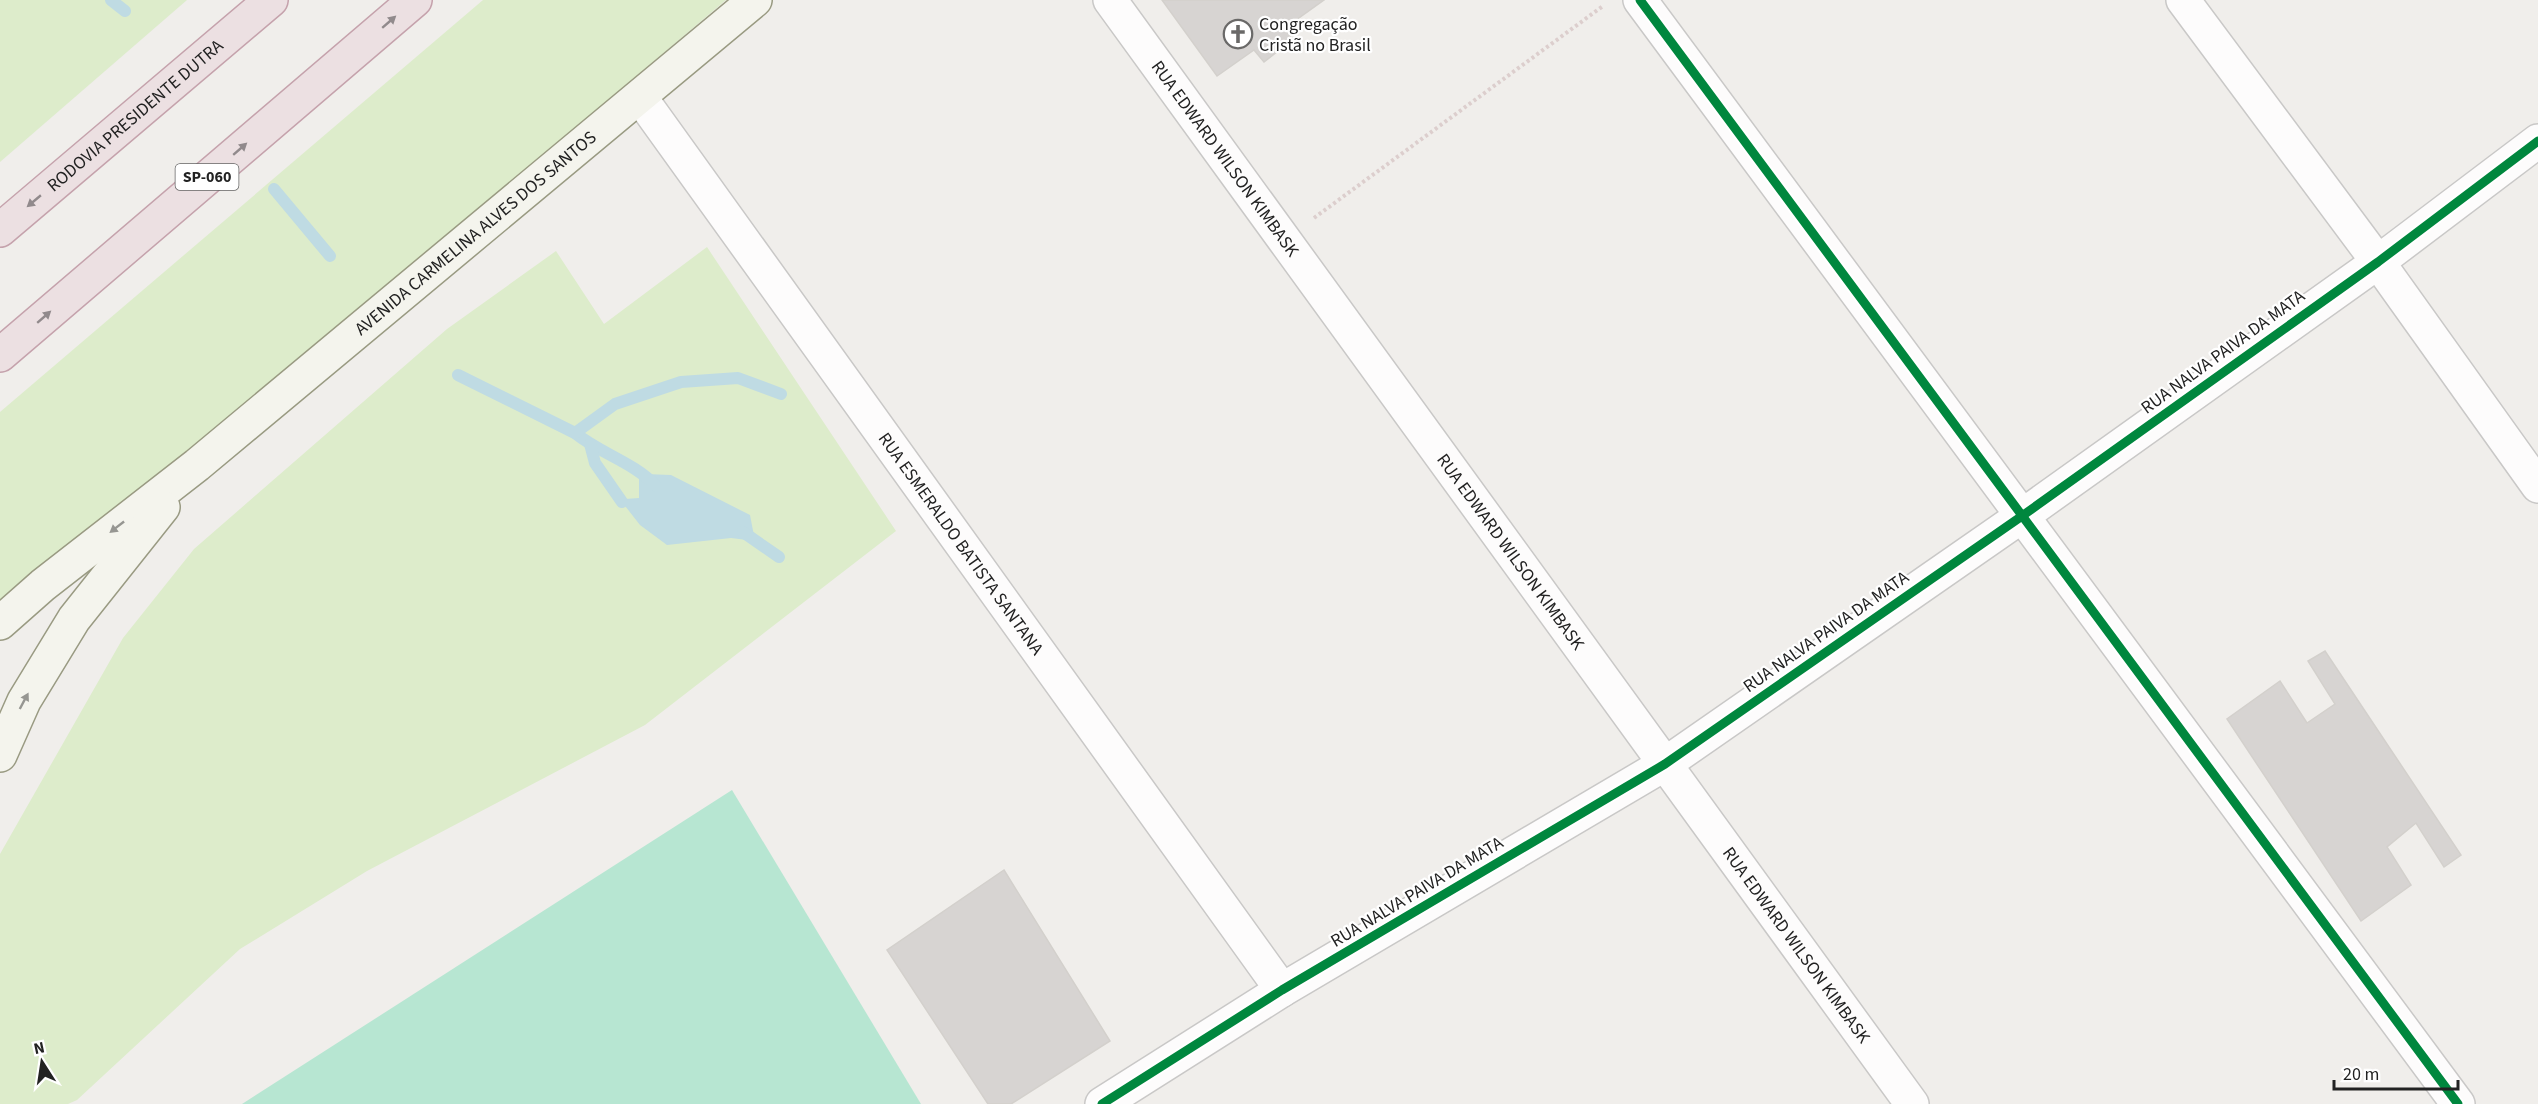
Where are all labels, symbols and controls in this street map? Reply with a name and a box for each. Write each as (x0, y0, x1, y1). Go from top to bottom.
place label: Congregação Cristã no Brasil (1259, 12, 1371, 58)
one-way arrow (381, 16, 396, 29)
church icon: Congregação Cristã no Brasil (1222, 18, 1254, 50)
street label: RODOVIA PRESIDENTE DUTRA (41, 33, 229, 198)
street label: RUA EDWARD WILSON KIMBASK (1145, 55, 1305, 262)
street label: AVENIDA CARMELINA ALVES DOS SANTOS (349, 125, 602, 341)
one-way arrow (232, 143, 247, 156)
road number: SP-060 (176, 164, 238, 190)
one-way arrow (27, 194, 42, 207)
street label: RUA NALVA PAIVA DA MATA (2136, 284, 2310, 420)
one-way arrow (36, 311, 51, 324)
street label: RUA ESMERALDO BATISTA SANTANA (872, 427, 1050, 660)
street label: RUA EDWARD WILSON KIMBASK (1431, 449, 1591, 655)
one-way arrow (110, 520, 125, 532)
street label: RUA NALVA PAIVA DA MATA (1738, 565, 1914, 699)
one-way arrow (19, 693, 29, 710)
street label: RUA NALVA PAIVA DA MATA (1326, 830, 1508, 954)
street label: RUA EDWARD WILSON KIMBASK (1717, 842, 1877, 1049)
north arrow (12, 1032, 72, 1092)
text: N (32, 1036, 47, 1060)
scale bar (2334, 1053, 2458, 1091)
text: 20 m (2343, 1062, 2379, 1087)

